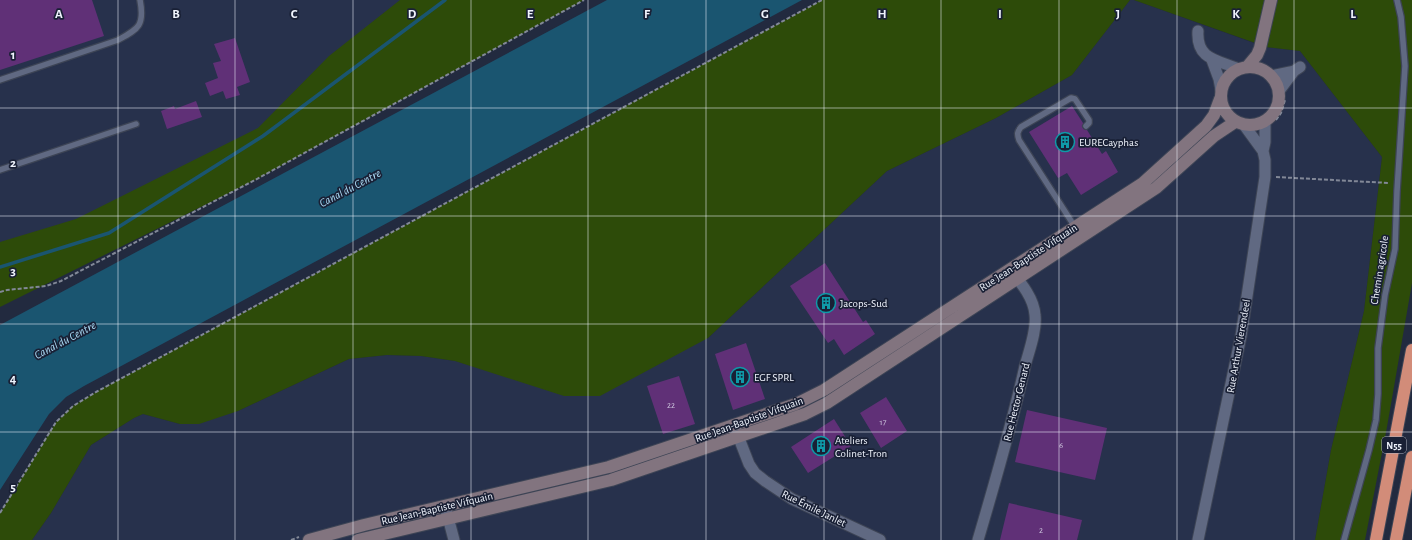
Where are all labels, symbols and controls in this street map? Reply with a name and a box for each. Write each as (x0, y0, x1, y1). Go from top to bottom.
text: A (55, 8, 63, 21)
text: B (172, 8, 180, 21)
text: C (291, 8, 298, 21)
text: D (408, 8, 417, 21)
text: E (527, 8, 534, 21)
text: F (644, 8, 651, 21)
text: G (761, 8, 769, 21)
text: H (877, 8, 887, 21)
text: I (998, 8, 1002, 21)
text: J (1116, 8, 1120, 21)
text: K (1232, 8, 1240, 21)
text: L (1350, 8, 1356, 21)
text: 1 (11, 49, 15, 62)
building icon: EURECayphas (1054, 131, 1076, 153)
place label: EURECayphas (1079, 137, 1138, 148)
text: 2 (10, 157, 16, 170)
water label: Canal du Centre (317, 167, 383, 209)
street label: Rue Jean-Baptiste Vifquain (977, 222, 1079, 293)
street label: Chemin agricole (1369, 235, 1390, 305)
text: 3 (10, 265, 16, 278)
building icon: Jacops-Sud (815, 292, 837, 314)
place label: Jacops-Sud (840, 298, 888, 309)
street label: Rue Arthur Vierendeel (1225, 298, 1252, 394)
water label: Canal du Centre (32, 319, 98, 361)
street label: Rue Hector Genard (1001, 362, 1032, 442)
building icon: EGF SPRL (729, 366, 751, 388)
place label: EGF SPRL (754, 372, 794, 383)
text: 4 (10, 373, 17, 386)
street label: Rue Jean-Baptiste Vifquain (694, 395, 805, 444)
house number: 22 (667, 401, 675, 410)
house number: 17 (880, 418, 887, 427)
building icon: Ateliers Colinet-Tron (810, 435, 832, 457)
place label: Ateliers Colinet-Tron (835, 435, 887, 459)
road number: N55 (1382, 437, 1406, 453)
house number: 6 (1059, 441, 1063, 450)
text: 5 (10, 481, 16, 494)
street label: Rue Émile Janlet (780, 487, 848, 529)
street label: Rue Jean-Baptiste Vifquain (380, 490, 494, 527)
house number: 2 (1039, 526, 1043, 535)

